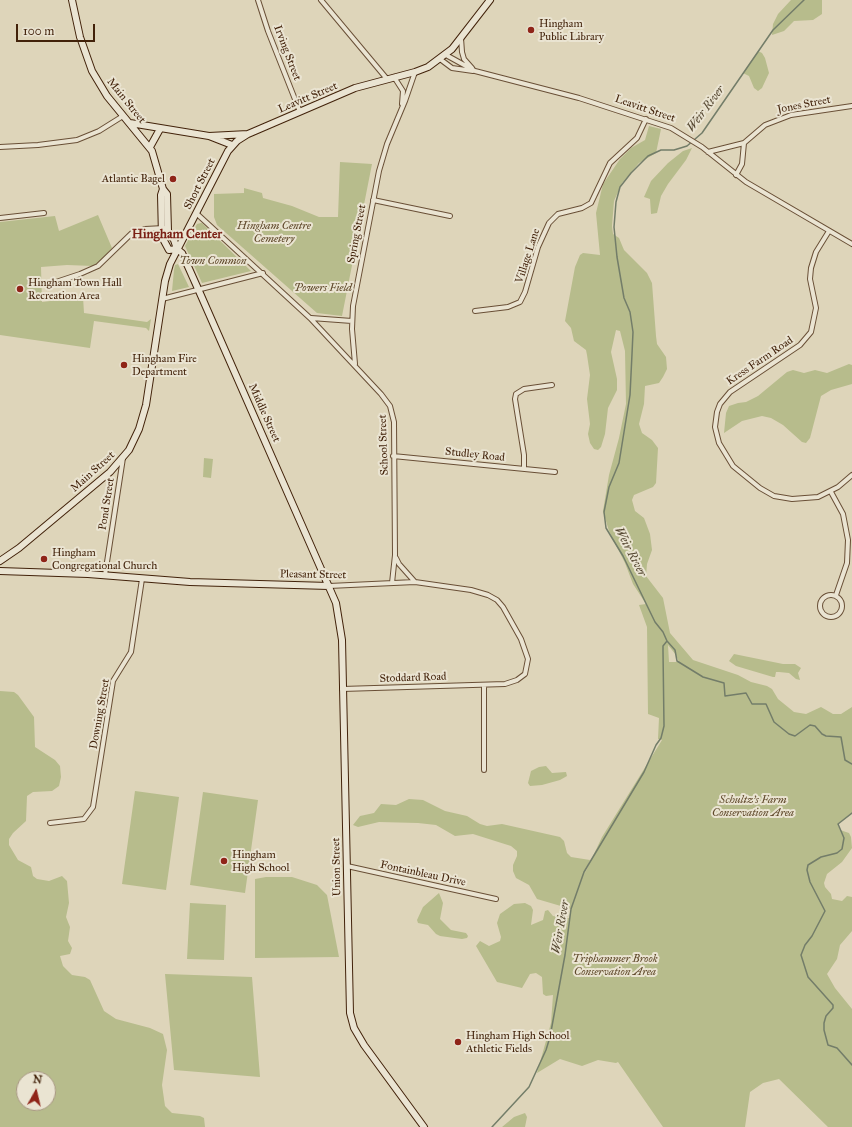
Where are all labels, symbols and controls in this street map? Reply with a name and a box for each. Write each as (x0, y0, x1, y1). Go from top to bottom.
scale bar (18, 16, 97, 42)
place label: Hingham Public Library (539, 17, 604, 43)
text: 100 m (23, 24, 54, 38)
street label: Irving Street (270, 24, 304, 82)
marker: Hingham Public Library (526, 25, 536, 35)
street label: Main Street (104, 76, 148, 126)
street label: Leavitt Street (276, 80, 340, 116)
water label: Weir River (684, 83, 728, 135)
street label: Leavitt Street (613, 92, 677, 126)
street label: Jones Street (776, 93, 832, 117)
street label: Short Street (181, 156, 219, 212)
place label: Atlantic Bagel (102, 172, 165, 186)
marker: Atlantic Bagel (168, 174, 178, 184)
street label: Spring Street (345, 203, 369, 265)
park label: Hingham Centre Cemetery (237, 219, 311, 245)
district label: Hingham Center (132, 227, 222, 243)
street label: Village Lane (513, 227, 543, 285)
park label: Town Common (179, 254, 247, 268)
place label: Hingham Town Hall Recreation Area (28, 276, 122, 302)
park label: Powers Field (294, 281, 352, 295)
marker: Hingham Town Hall Recreation Area (15, 284, 25, 294)
street label: Kress Farm Road (724, 334, 796, 388)
place label: Hingham Fire Department (132, 352, 197, 378)
marker: Hingham Fire Department (119, 360, 129, 370)
street label: Middle Street (245, 382, 283, 444)
street label: School Street (376, 414, 392, 476)
street label: Studley Road (444, 445, 506, 465)
street label: Main Street (68, 449, 118, 495)
street label: Pond Street (96, 477, 118, 531)
water label: Weir River (611, 525, 649, 579)
place label: Hingham Congregational Church (52, 546, 157, 572)
marker: Hingham Congregational Church (39, 554, 49, 564)
street label: Pleasant Street (280, 568, 346, 582)
street label: Stoddard Road (379, 670, 447, 686)
street label: Downing Street (87, 678, 113, 750)
park label: Schultz's Farm Conservation Area (712, 793, 794, 819)
street label: Union Street (330, 838, 344, 896)
place label: Hingham High School (232, 848, 289, 874)
marker: Hingham High School (219, 856, 229, 866)
street label: Fontainbleau Drive (379, 858, 467, 890)
water label: Weir River (549, 899, 573, 955)
park label: Triphammer Brook Conservation Area (572, 952, 658, 978)
place label: Hingham High School Athletic Fields (466, 1029, 569, 1055)
marker: Hingham High School Athletic Fields (453, 1037, 463, 1047)
north arrow (16, 1071, 56, 1111)
text: N (32, 1073, 43, 1087)

